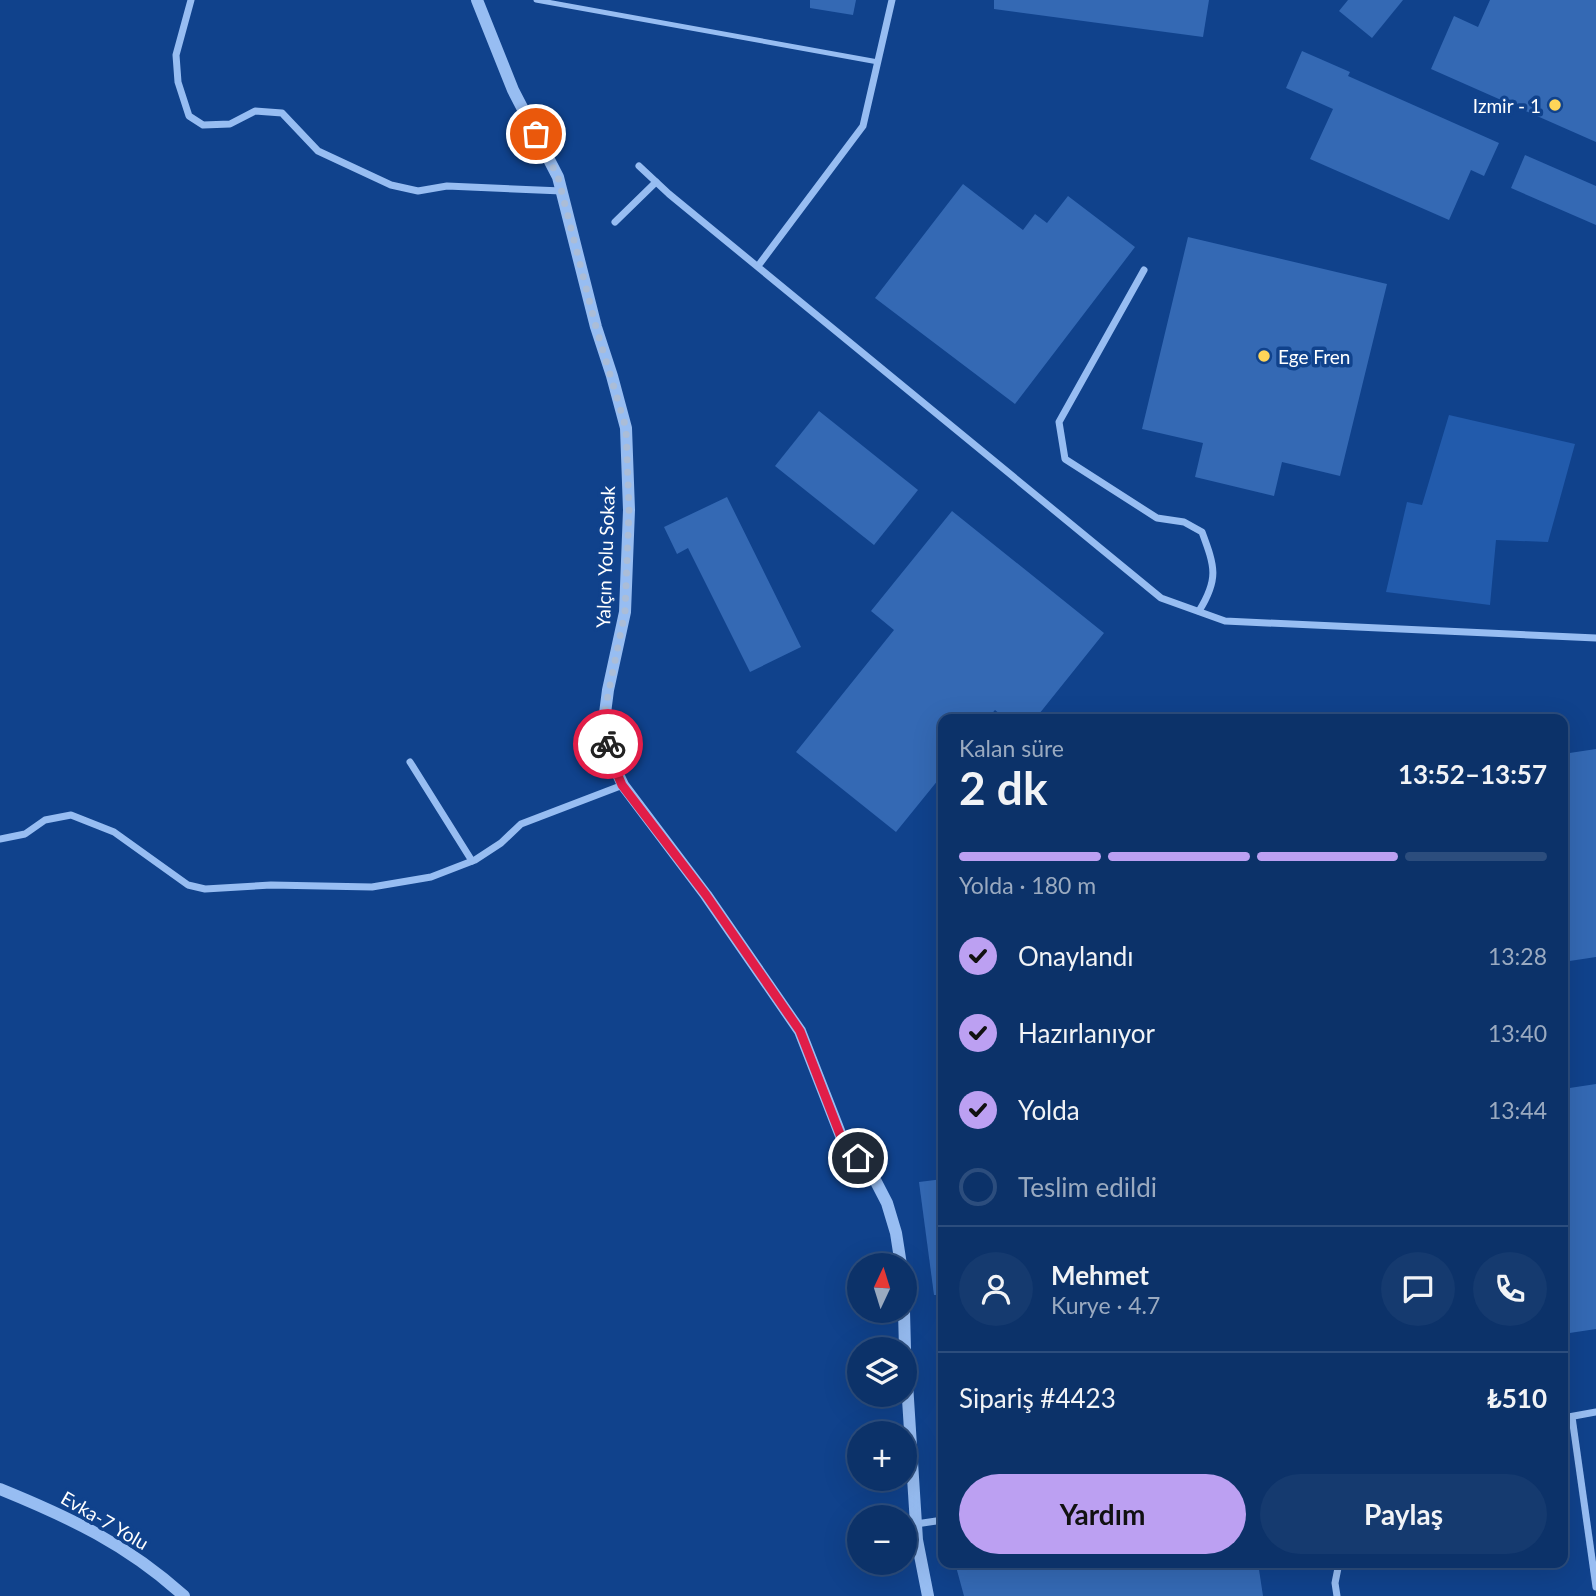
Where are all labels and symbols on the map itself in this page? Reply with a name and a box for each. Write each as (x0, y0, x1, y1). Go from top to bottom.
place label: Izmir - 1 (1473, 94, 1541, 117)
marker: Izmir - 1 (1547, 97, 1563, 113)
pin (506, 104, 566, 164)
place label: Ege Fren (1278, 345, 1350, 368)
marker: Ege Fren (1256, 348, 1272, 364)
street label: Yalçın Yolu Sokak (591, 485, 619, 629)
courier (573, 709, 643, 779)
pin (828, 1128, 888, 1188)
north arrow (847, 1253, 917, 1323)
street label: Evka-7 Yolu (57, 1486, 153, 1554)

